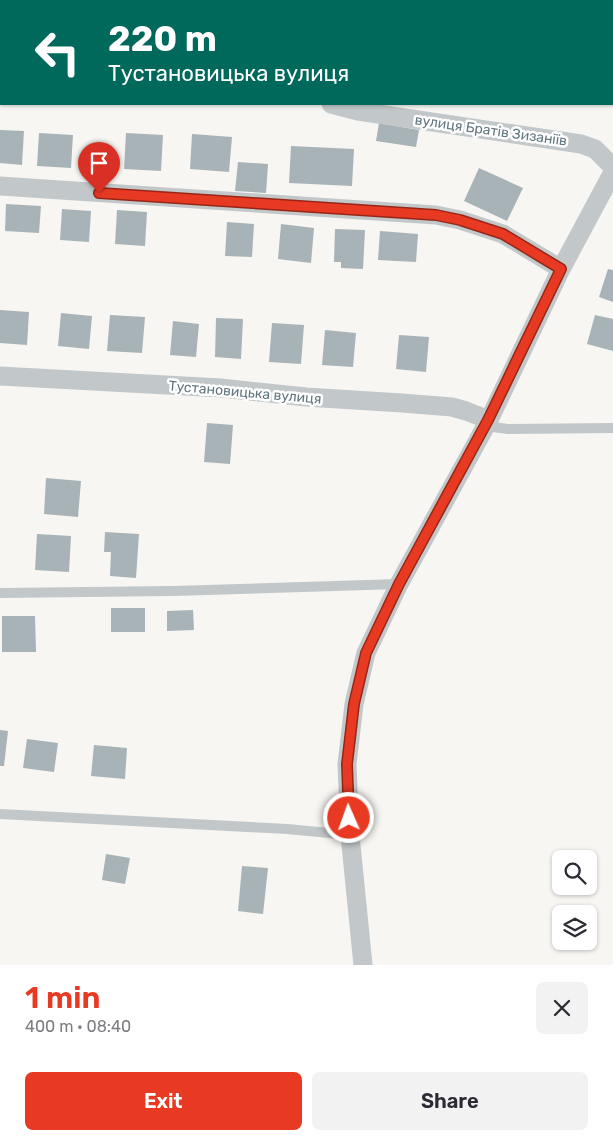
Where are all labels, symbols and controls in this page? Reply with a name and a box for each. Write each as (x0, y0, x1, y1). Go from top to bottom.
text: 220 m (108, 18, 217, 60)
icon: left (25, 20, 90, 85)
text: Тустановицька вулиця (108, 60, 349, 87)
street label: вулиця Братів Зизаніїв (414, 111, 568, 150)
pin (78, 142, 120, 193)
icon: arrive (85, 149, 113, 177)
street label: Тустановицька вулиця (168, 377, 322, 408)
position arrow (322, 791, 374, 843)
map controls (552, 850, 597, 950)
button: search (552, 850, 597, 895)
button: layers (552, 905, 597, 950)
text: 1 min (25, 980, 100, 1016)
button: close (536, 982, 588, 1034)
text: 400 m · 08:40 (25, 1017, 131, 1036)
button: Exit (25, 1072, 302, 1130)
button: Share (312, 1072, 588, 1130)

